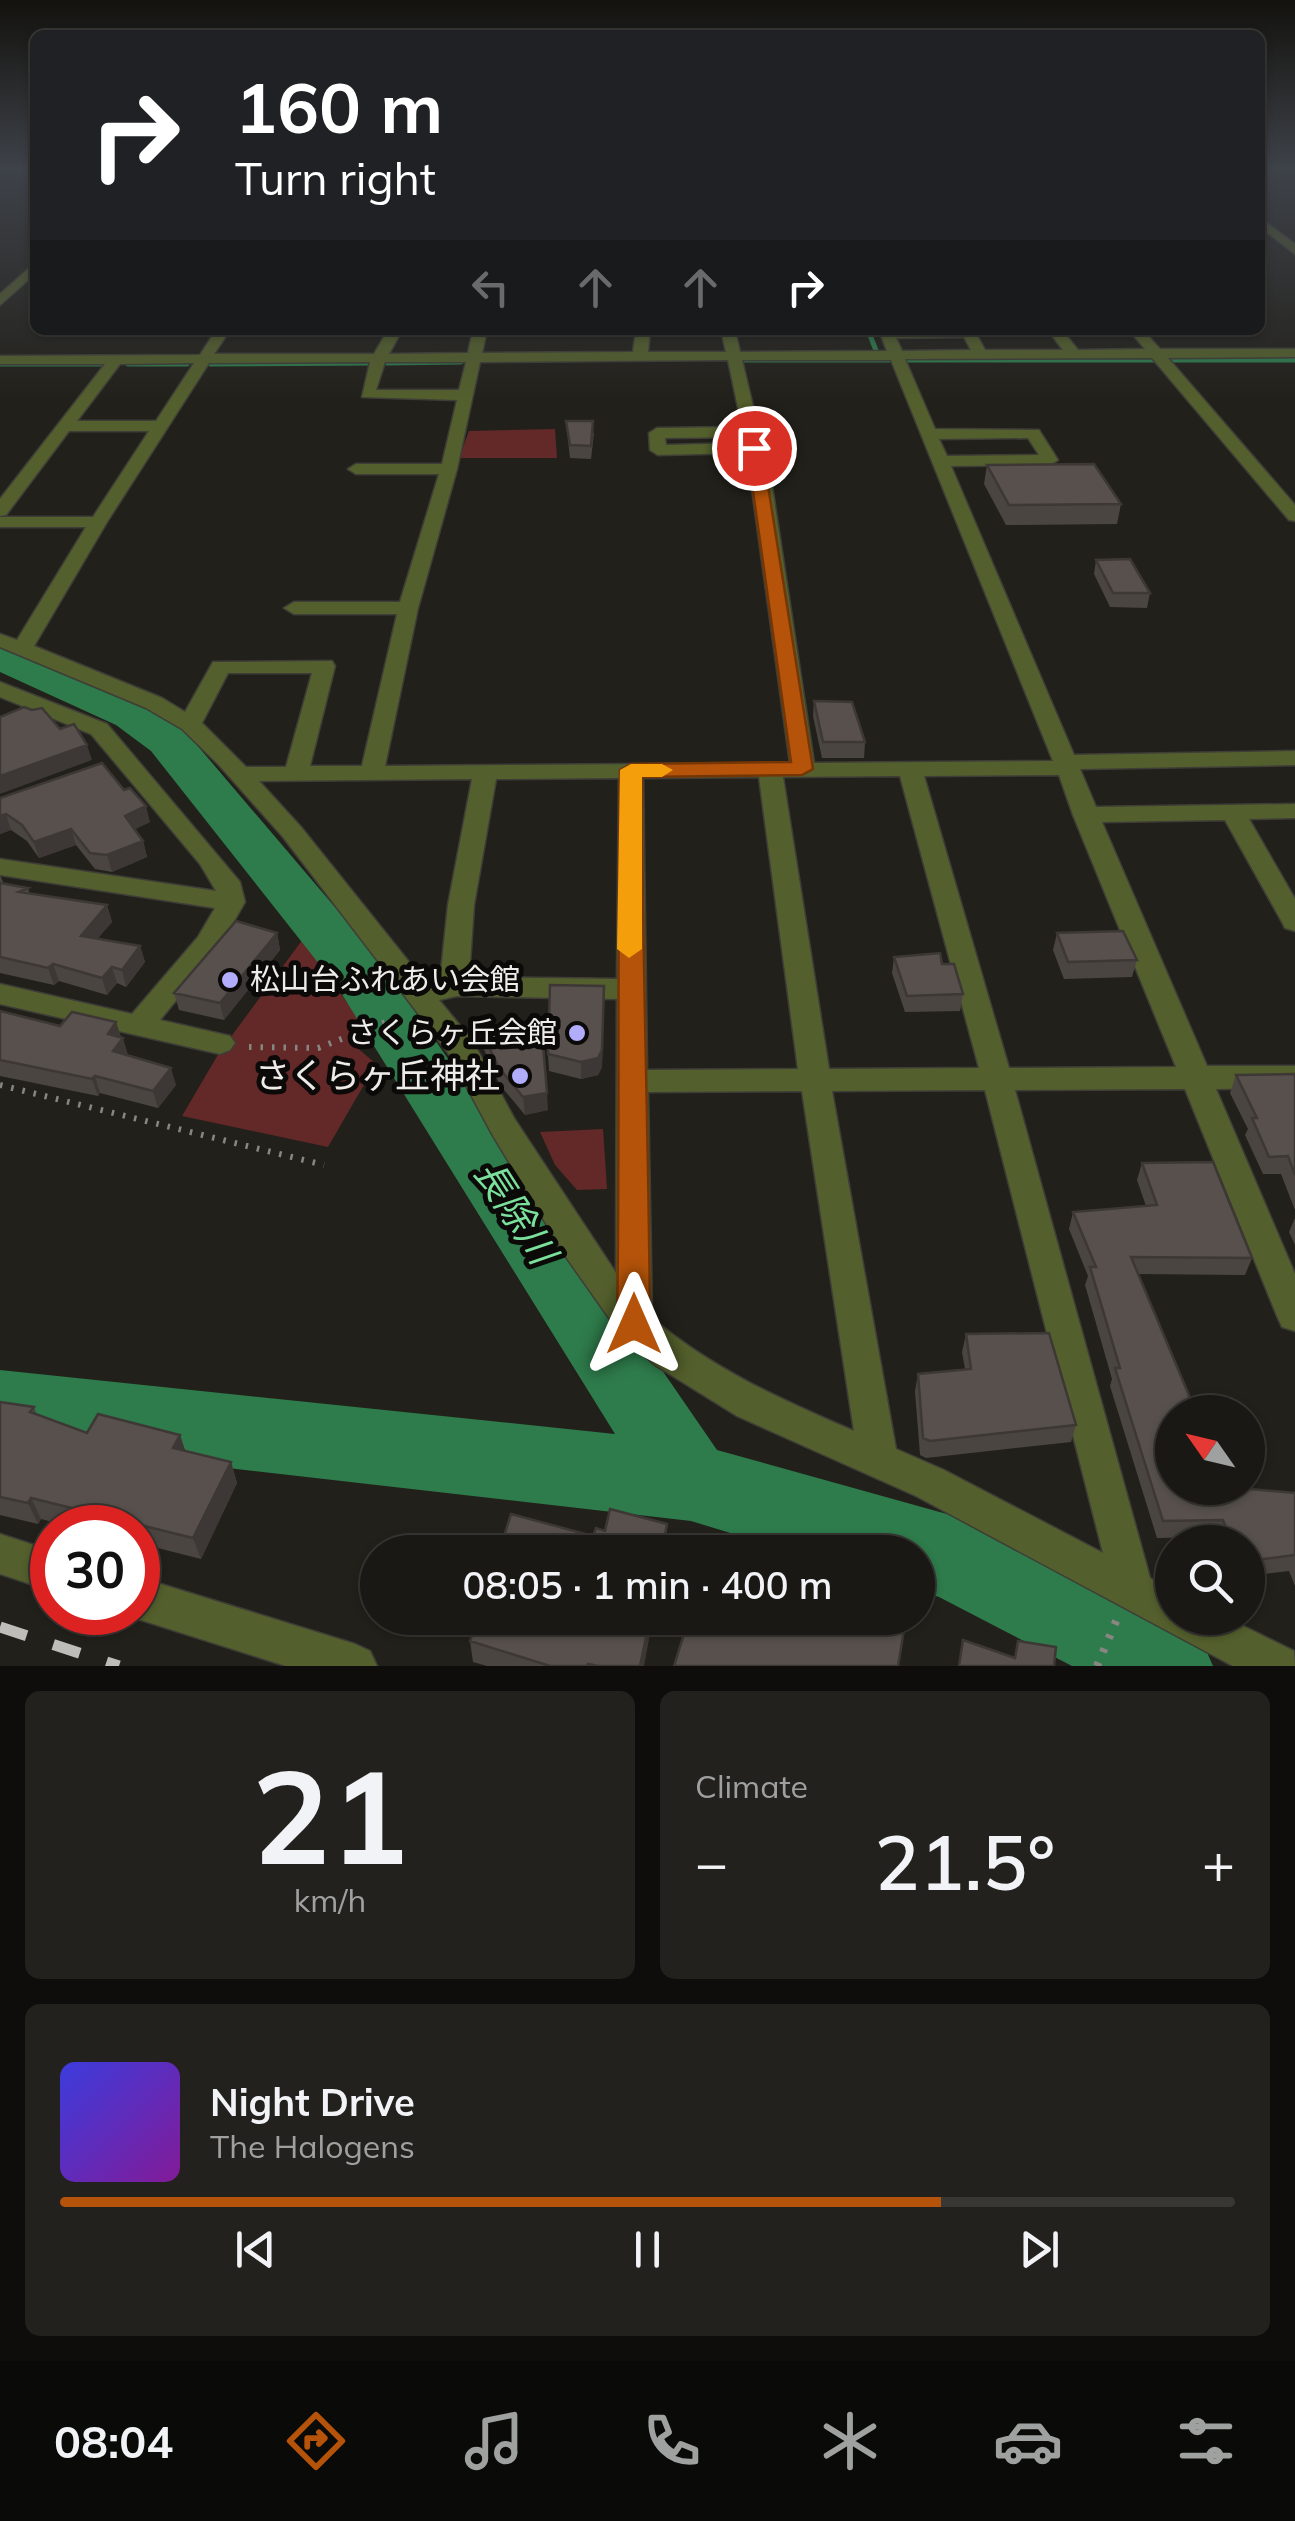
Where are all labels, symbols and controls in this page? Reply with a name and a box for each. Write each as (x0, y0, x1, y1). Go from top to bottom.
text: 160 m (235, 63, 443, 151)
icon: right (70, 70, 200, 200)
text: Turn right (235, 150, 436, 206)
icon: left (463, 260, 518, 315)
icon: ahead (568, 260, 623, 315)
icon: ahead (673, 260, 728, 315)
icon: right (778, 260, 833, 315)
pin (712, 406, 797, 491)
icon: arrive (727, 421, 782, 476)
place label: 松山台ふれあい会館 (250, 960, 520, 998)
marker: 松山台ふれあい会館 (219, 969, 241, 991)
place label: さくらヶ丘会館 (347, 1013, 557, 1051)
marker: さくらヶ丘会館 (566, 1022, 588, 1044)
place label: さくらヶ丘神社 (255, 1053, 500, 1097)
marker: さくらヶ丘神社 (509, 1065, 531, 1087)
water label: 長除川 (465, 1151, 569, 1276)
position arrow (582, 1272, 686, 1376)
north arrow (1155, 1395, 1265, 1505)
map controls (1155, 1395, 1265, 1635)
speed limit sign: 30 (30, 1505, 160, 1635)
button: search (1155, 1525, 1265, 1635)
text: 08:05 · 1 min · 400 m (462, 1561, 833, 1609)
text: 21 (252, 1733, 408, 1897)
text: Climate (695, 1766, 808, 1806)
text: 21.5° (875, 1815, 1055, 1909)
text: − (695, 1828, 728, 1897)
text: + (1202, 1828, 1235, 1897)
text: km/h (294, 1880, 366, 1920)
text: Night Drive (210, 2078, 415, 2126)
text: The Halogens (210, 2126, 415, 2166)
icon: previous (228, 2222, 283, 2277)
icon: pause (620, 2222, 675, 2277)
icon: next (1012, 2222, 1067, 2277)
icon: directions (281, 2406, 351, 2476)
icon: music (459, 2406, 529, 2476)
icon: phone (637, 2406, 707, 2476)
icon: climate (815, 2406, 885, 2476)
icon: car (993, 2406, 1063, 2476)
icon: filters (1171, 2406, 1241, 2476)
text: 08:04 (54, 2413, 173, 2469)

